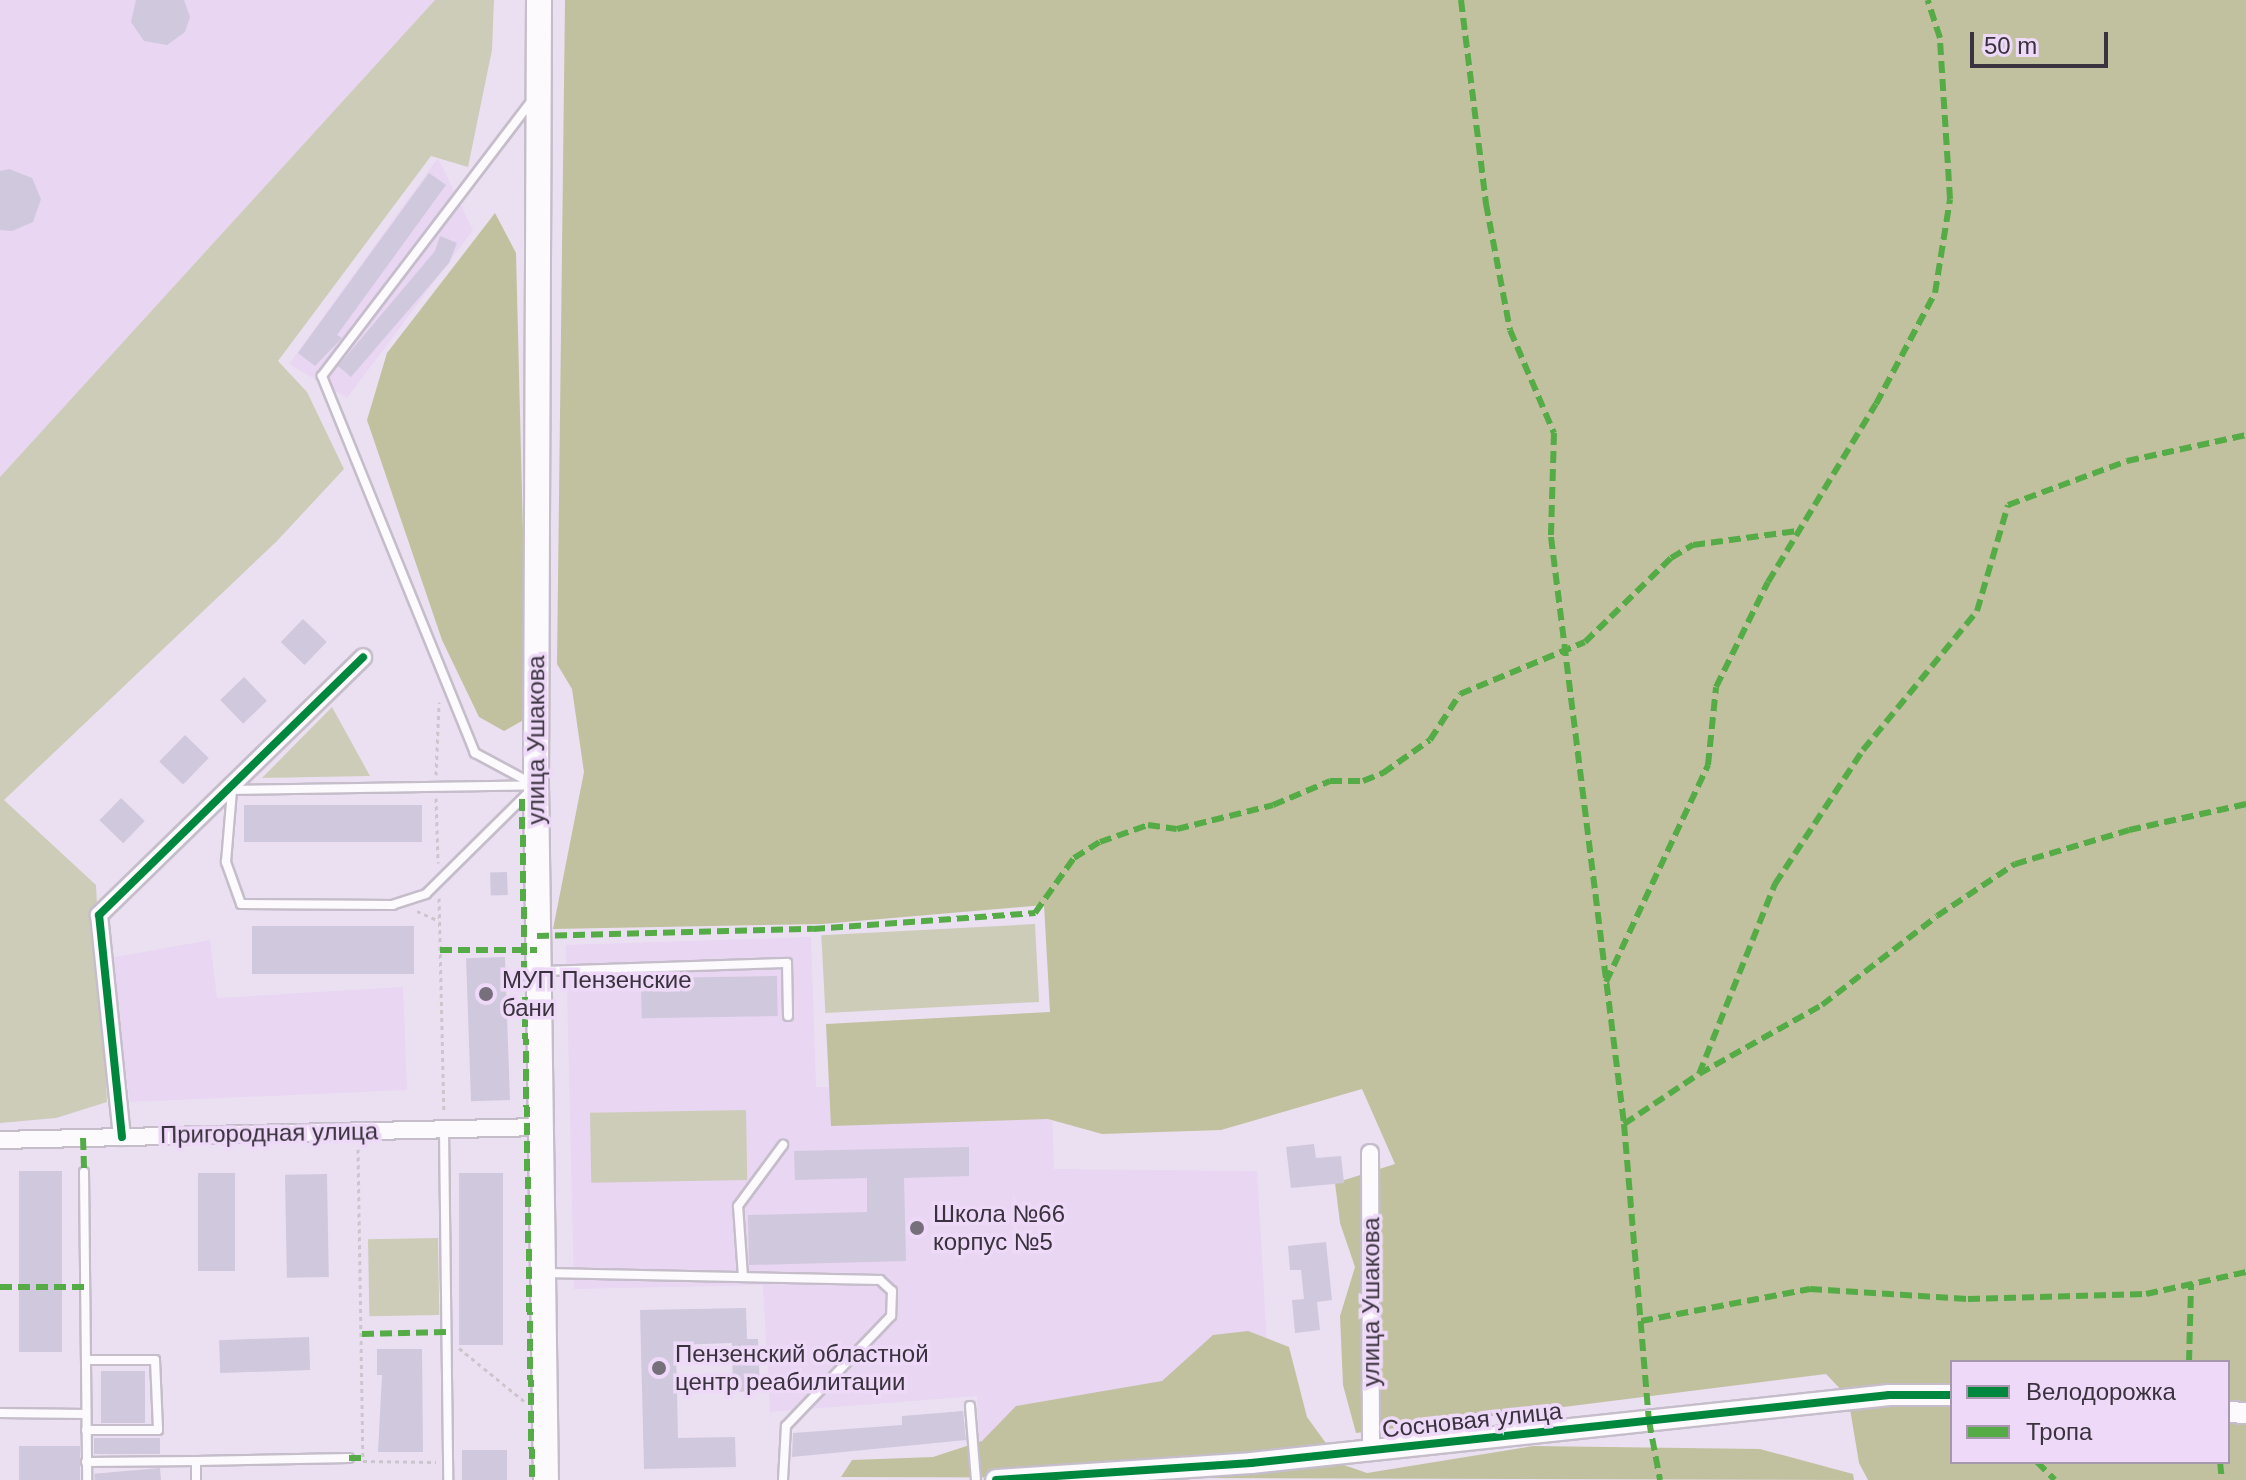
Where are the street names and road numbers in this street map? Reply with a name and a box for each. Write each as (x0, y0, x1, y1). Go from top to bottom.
street label: улица Ушакова (522, 655, 550, 825)
street label: Пригородная улица (160, 1117, 378, 1149)
street label: улица Ушакова (1357, 1217, 1385, 1387)
street label: Сосновая улица (1381, 1396, 1563, 1444)

